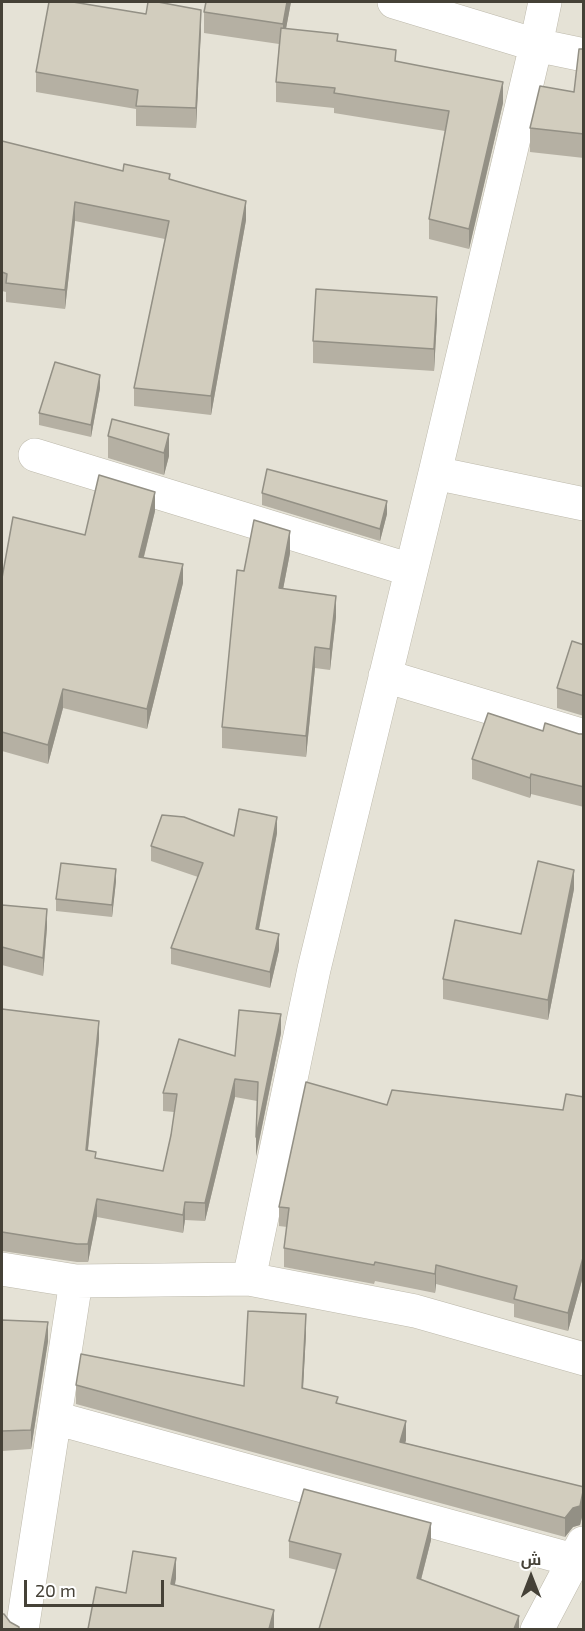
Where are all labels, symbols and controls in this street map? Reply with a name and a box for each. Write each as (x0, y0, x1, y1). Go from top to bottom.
north arrow (501, 1547, 561, 1607)
text: ش (521, 1549, 541, 1568)
scale bar (27, 1568, 166, 1606)
text: 20 m (35, 1579, 76, 1601)

